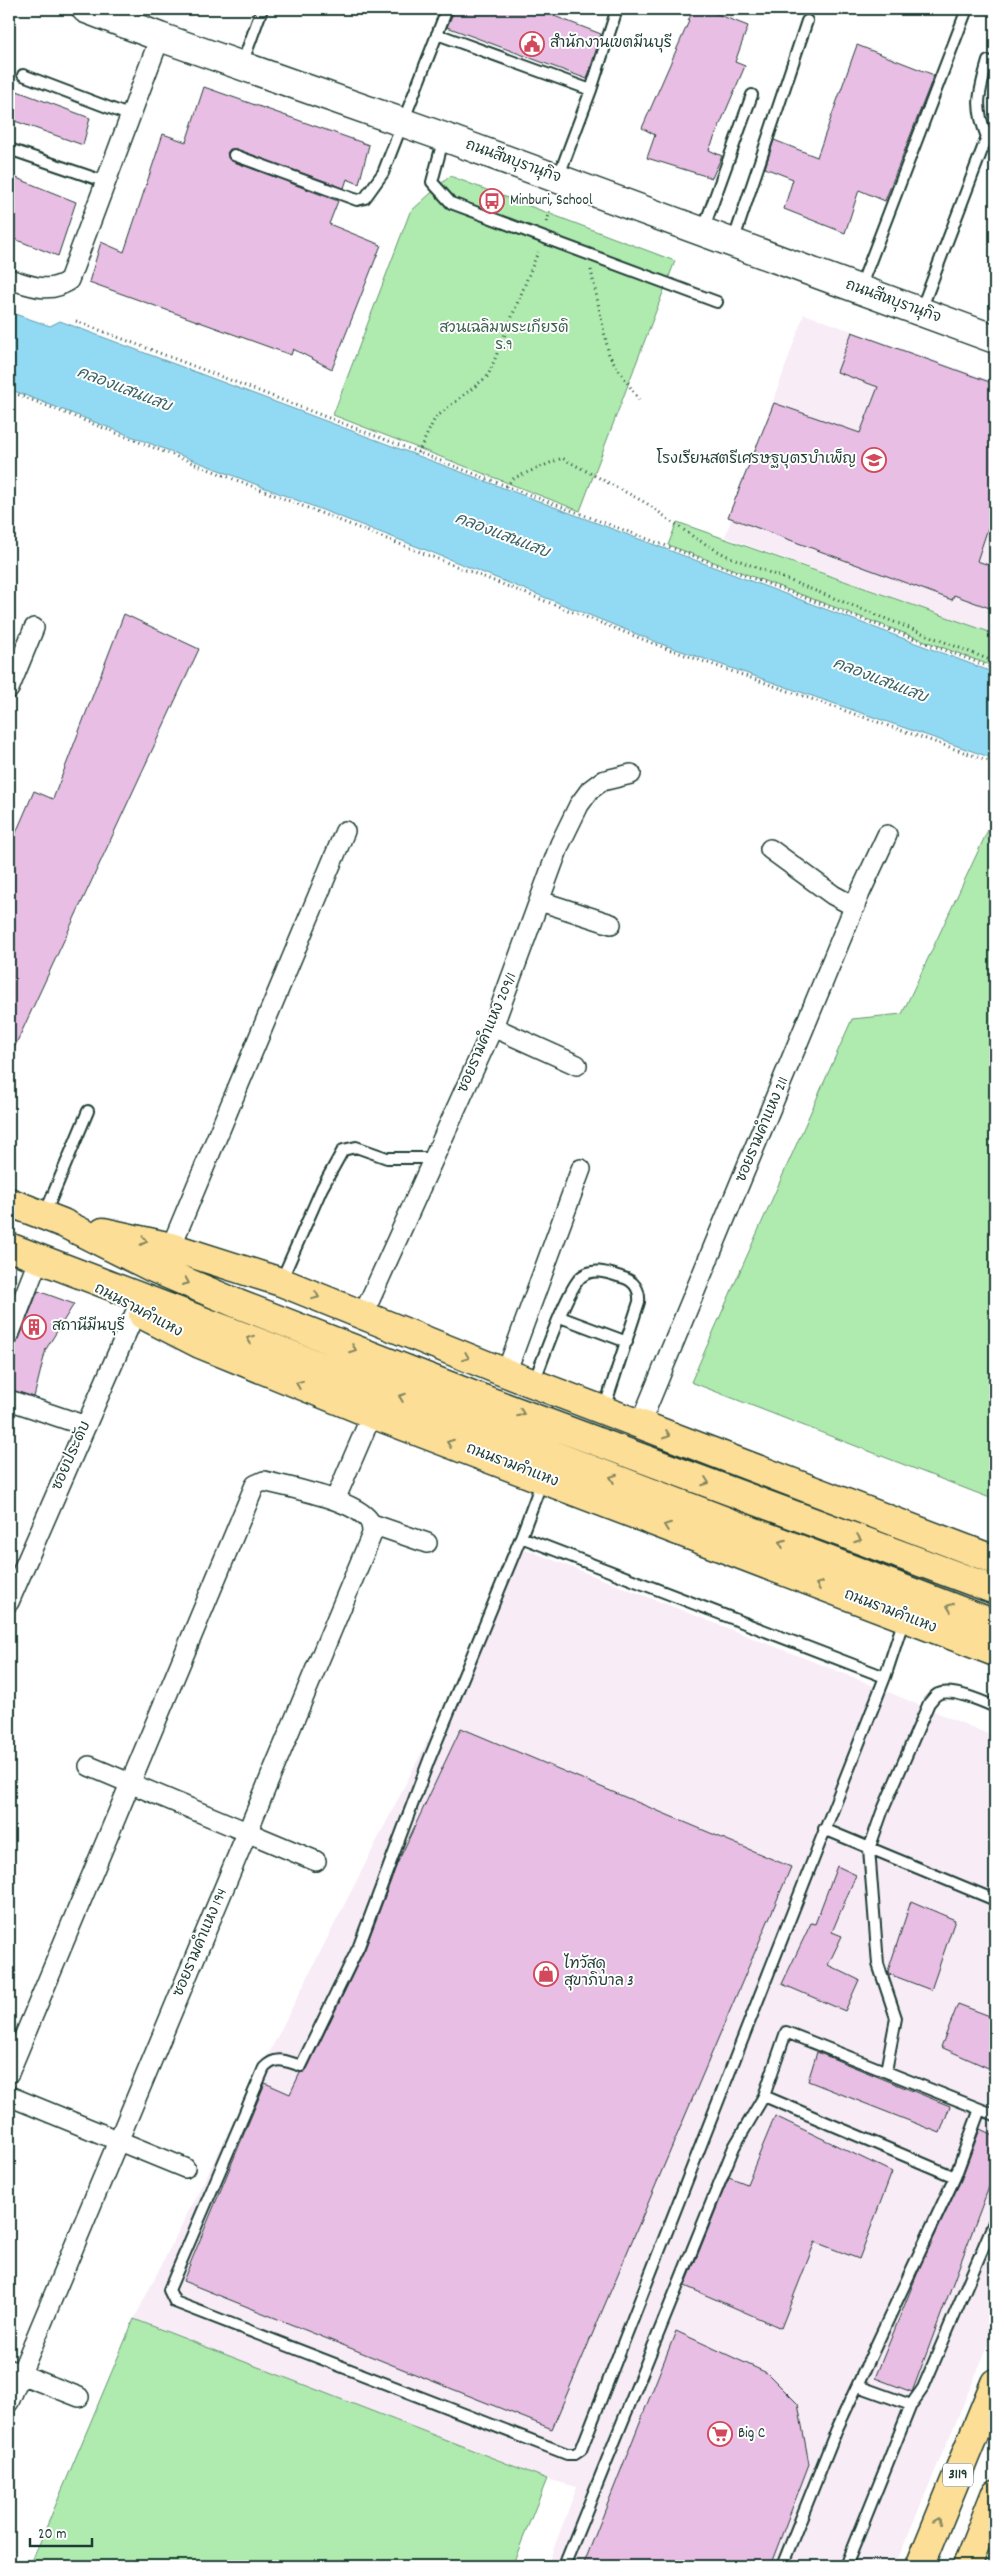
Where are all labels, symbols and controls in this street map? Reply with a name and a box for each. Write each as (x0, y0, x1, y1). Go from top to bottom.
public building icon: สำนักงานเขตมีนบุรี (519, 31, 545, 57)
place label: สำนักงานเขตมีนบุรี (550, 33, 672, 55)
street label: ถนนสีหบุรานุกิจ (462, 134, 564, 190)
bus stop icon: Minburi, School (479, 188, 505, 214)
place label: Minburi, School (510, 190, 593, 212)
street label: ถนนสีหบุรานุกิจ (842, 274, 944, 330)
park label: สวนเฉลิมพระเกียรติ ร.9 (439, 318, 569, 357)
water label: คลองแสนแสบ (73, 361, 176, 419)
school or university icon: โรงเรียนสตรีเศรษฐบุตรบำเพ็ญ (861, 447, 887, 473)
place label: โรงเรียนสตรีเศรษฐบุตรบำเพ็ญ (657, 448, 856, 471)
water label: คลองแสนแสบ (451, 507, 554, 565)
water label: คลองแสนแสบ (829, 652, 932, 710)
street label: ซอยรามคำแหง 209/1 (453, 969, 523, 1097)
street label: ซอยรามคำแหง 211 (731, 1074, 795, 1186)
one-way arrow (140, 1235, 149, 1246)
one-way arrow (181, 1275, 190, 1286)
street label: ถนนรามคำแหง (90, 1278, 186, 1344)
one-way arrow (311, 1290, 319, 1300)
building icon: สถานีมีนบุรี (21, 1314, 47, 1340)
place label: สถานีมีนบุรี (52, 1316, 125, 1338)
one-way arrow (246, 1335, 255, 1345)
one-way arrow (348, 1343, 356, 1353)
one-way arrow (461, 1350, 470, 1361)
one-way arrow (295, 1379, 304, 1390)
one-way arrow (398, 1393, 407, 1404)
one-way arrow (516, 1407, 524, 1417)
street label: ซอยประดับ (47, 1418, 97, 1494)
one-way arrow (662, 1428, 671, 1439)
street label: ถนนรามคำแหง (463, 1438, 561, 1494)
one-way arrow (446, 1439, 455, 1449)
one-way arrow (610, 1474, 618, 1484)
one-way arrow (701, 1476, 709, 1486)
one-way arrow (664, 1522, 672, 1532)
one-way arrow (853, 1533, 862, 1543)
one-way arrow (778, 1539, 786, 1549)
one-way arrow (815, 1581, 824, 1591)
street label: ถนนรามคำแหง (841, 1584, 939, 1640)
one-way arrow (946, 1603, 955, 1613)
street label: ซอยรามคำแหง 194 (168, 1885, 234, 2001)
place label: ไทวัสดุ สุขาภิบาล 3 (563, 1953, 634, 1993)
shop icon: ไทวัสดุ สุขาภิบาล 3 (533, 1961, 559, 1987)
supermarket icon: Big C (707, 2421, 733, 2447)
place label: Big C (738, 2423, 765, 2445)
road number: 3119 (943, 2464, 973, 2486)
scale bar (30, 2515, 92, 2547)
one-way arrow (932, 2517, 943, 2526)
text: 20 m (38, 2524, 66, 2546)

